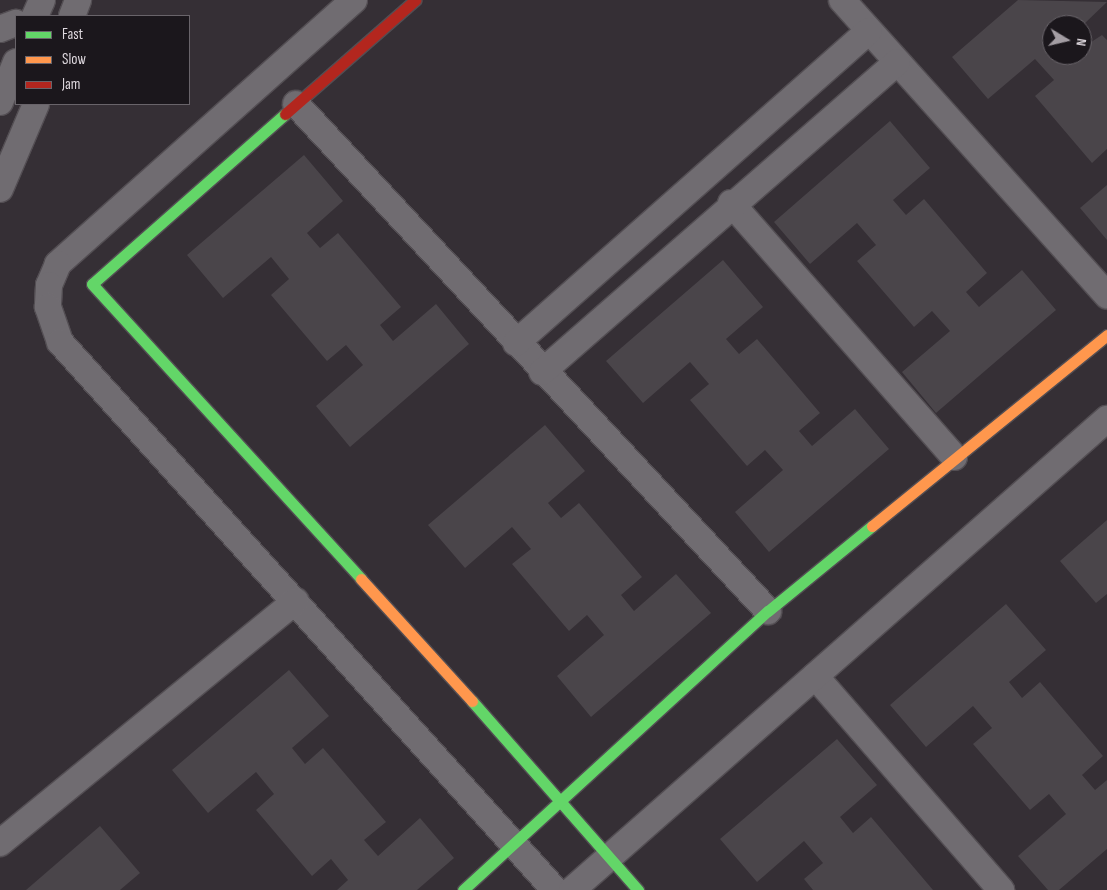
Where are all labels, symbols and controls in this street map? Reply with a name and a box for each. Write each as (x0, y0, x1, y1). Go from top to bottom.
legend (15, 15, 190, 105)
north arrow (1042, 15, 1092, 65)
text: Fast (62, 25, 83, 44)
text: N (1072, 37, 1090, 47)
text: Slow (62, 50, 86, 69)
text: Jam (62, 75, 80, 94)

